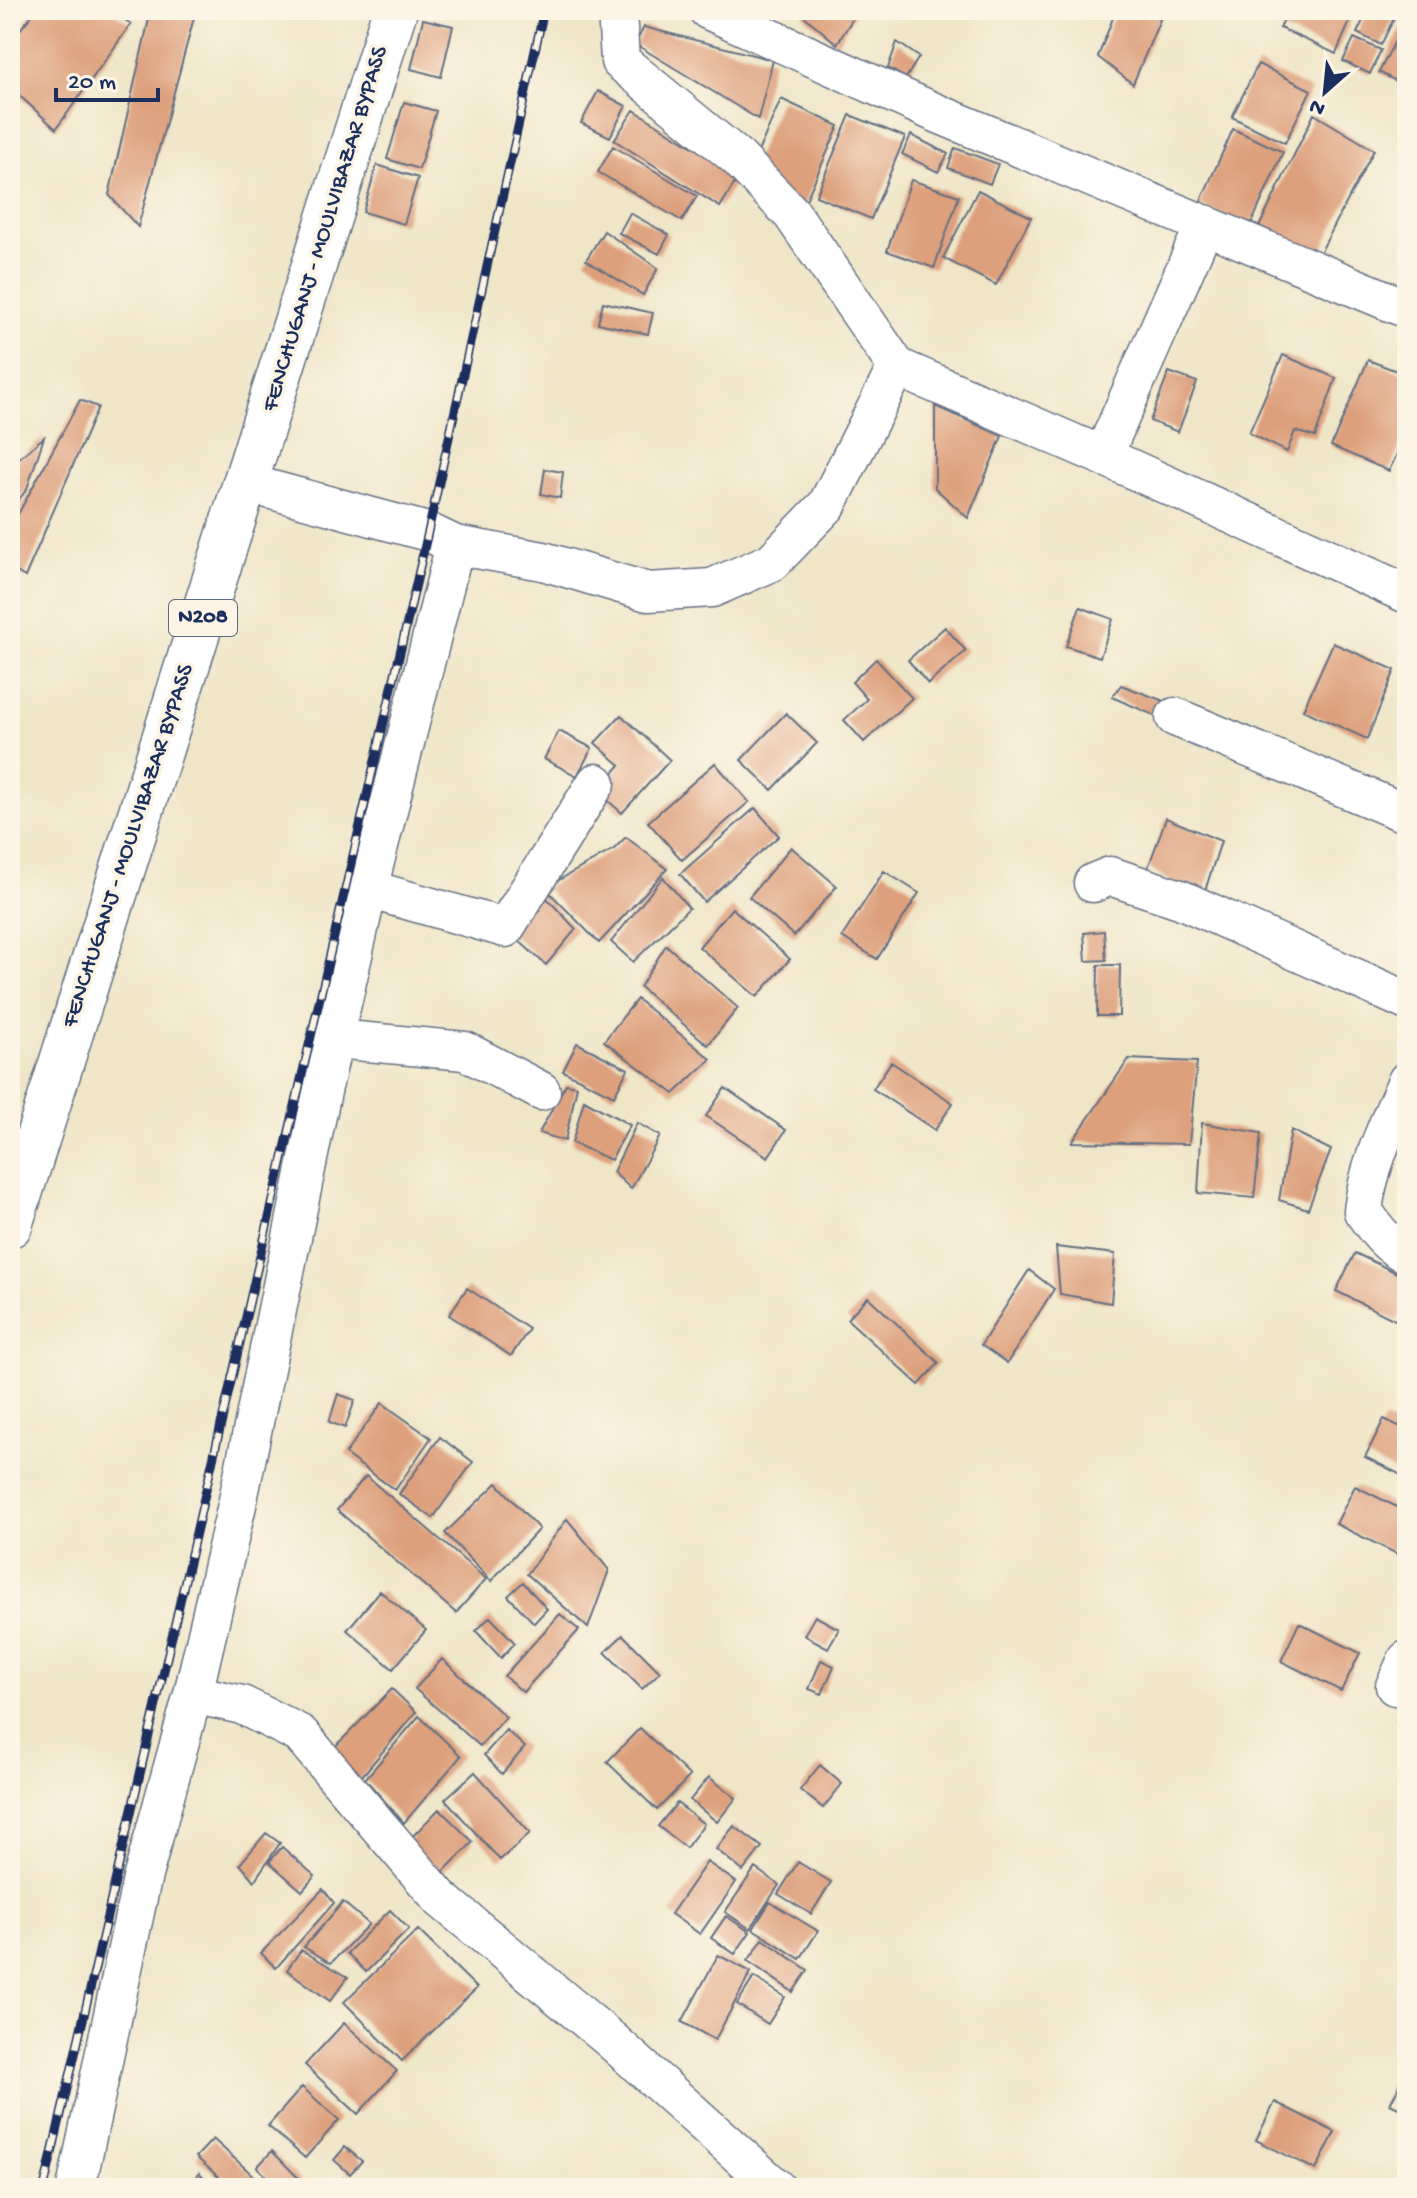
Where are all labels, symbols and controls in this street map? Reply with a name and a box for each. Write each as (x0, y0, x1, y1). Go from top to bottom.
street label: FENCHUGANJ - MOULVIBAZAR BYPASS (256, 42, 396, 416)
scale bar (56, 52, 158, 102)
north arrow (1285, 52, 1365, 132)
text: 20 m (68, 69, 116, 98)
text: N (1305, 91, 1330, 121)
road number: N208 (169, 600, 237, 636)
street label: FENCHUGANJ - MOULVIBAZAR BYPASS (56, 660, 202, 1032)

